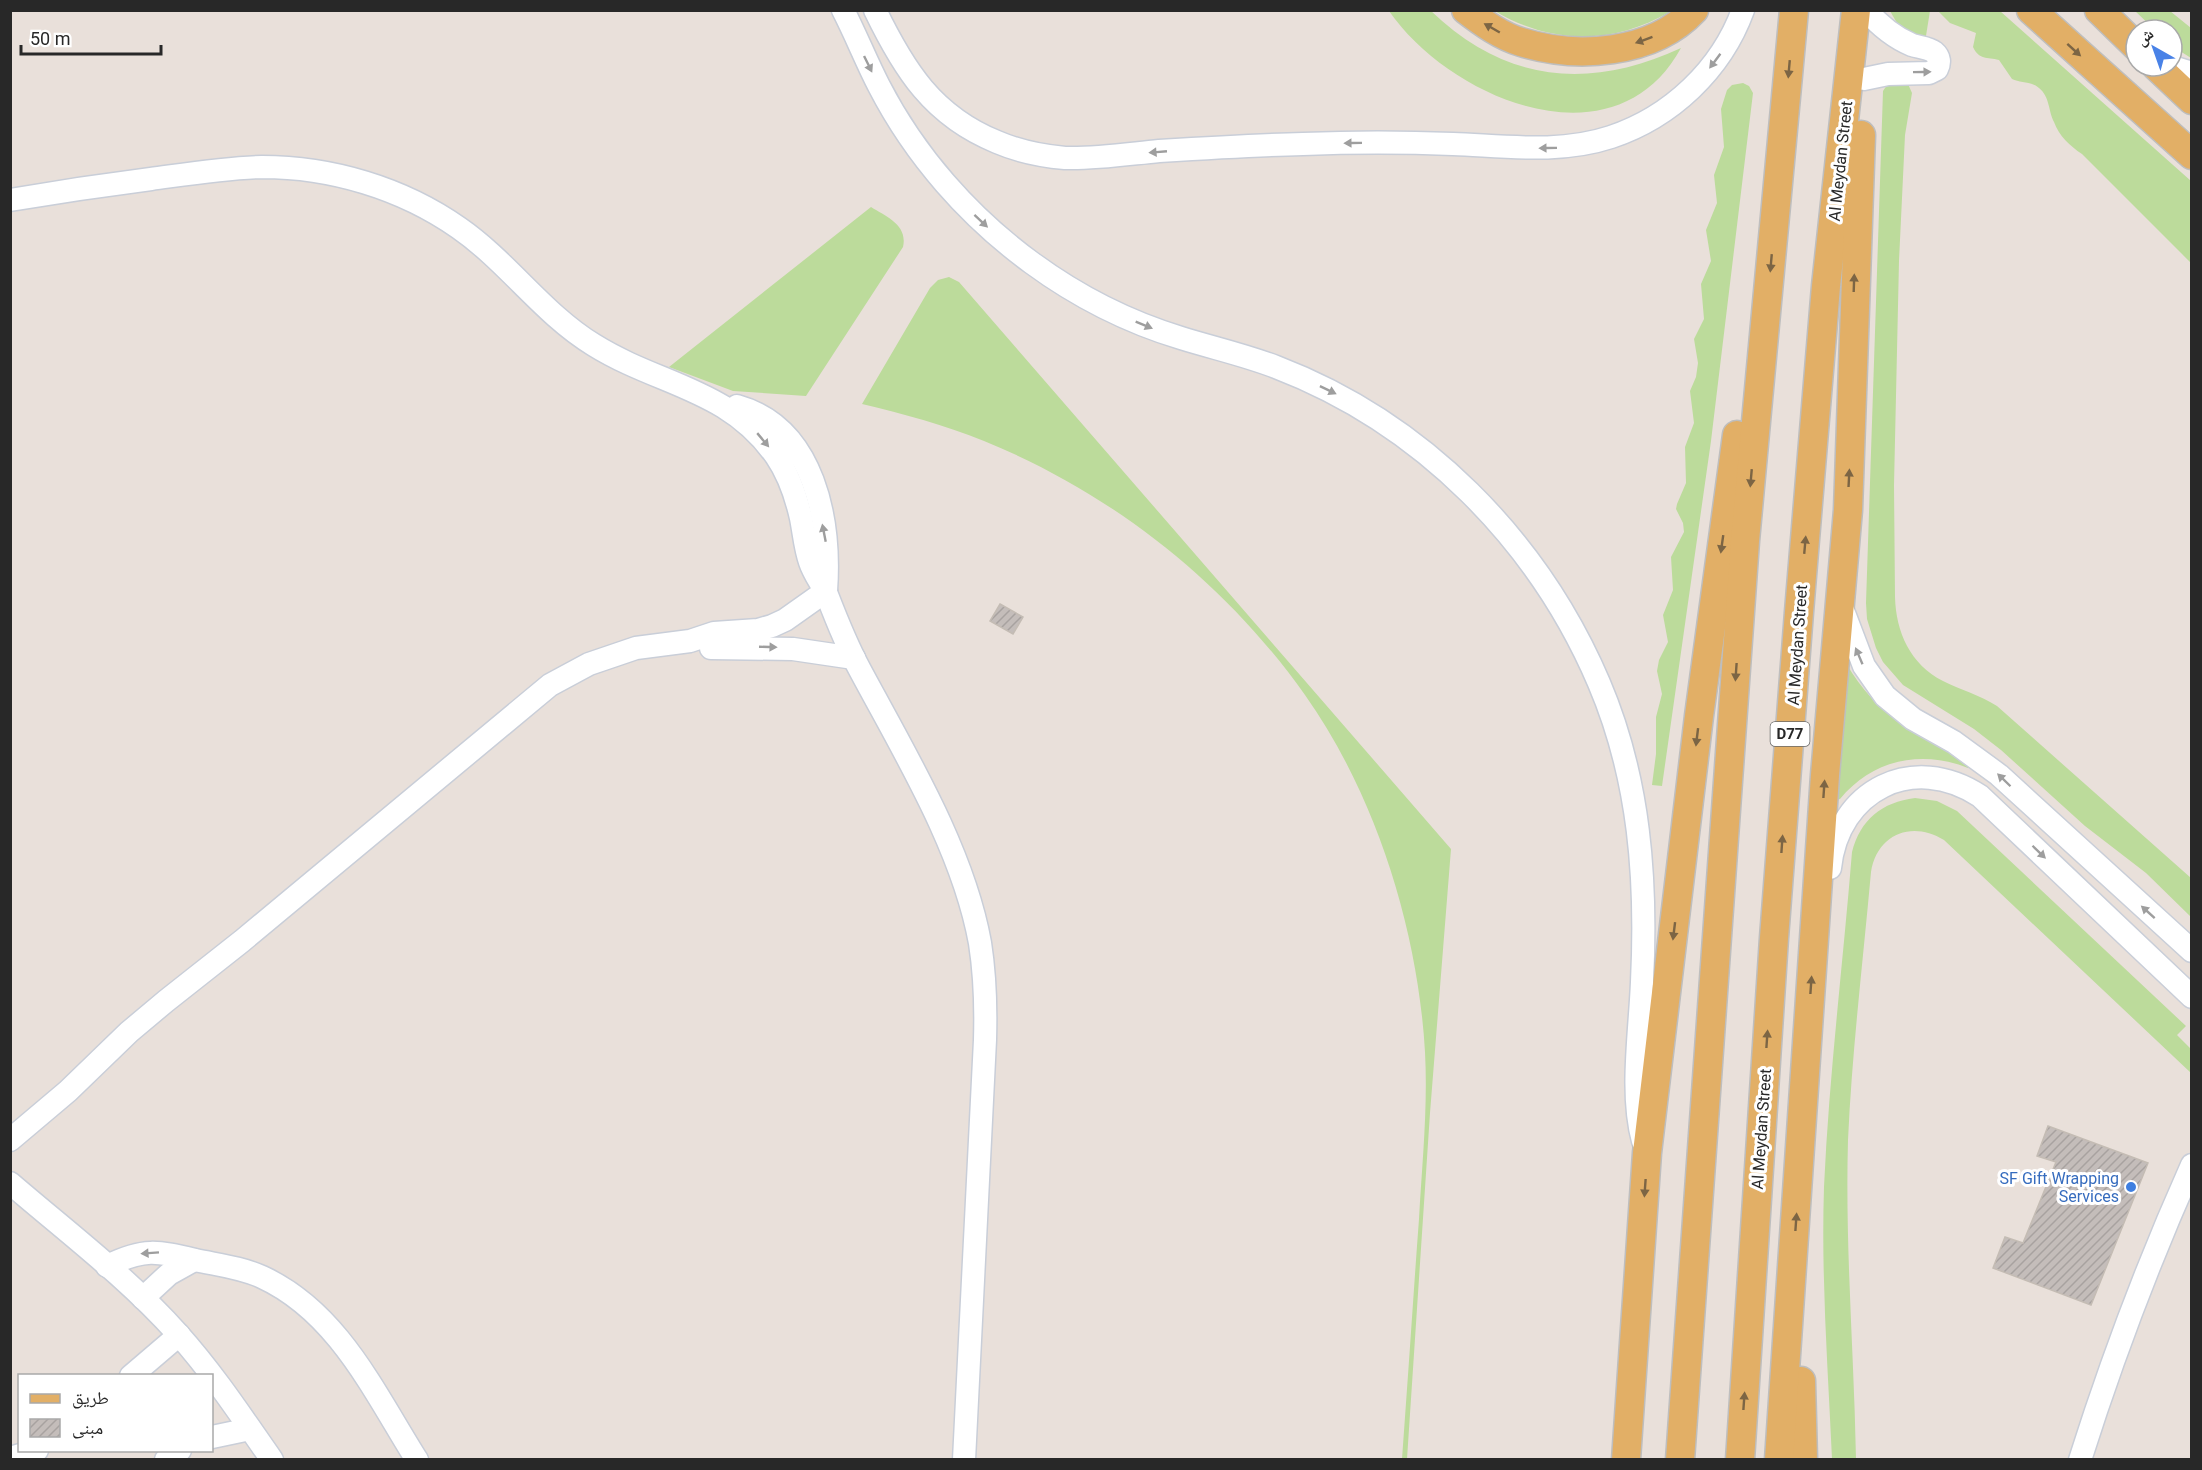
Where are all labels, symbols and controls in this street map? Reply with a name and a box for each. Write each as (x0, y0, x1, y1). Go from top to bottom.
scale bar (21, 18, 160, 56)
north arrow (2124, 18, 2184, 78)
one-way arrow (1484, 23, 1500, 34)
text: ش (2132, 24, 2157, 50)
text: 50 m (30, 28, 70, 49)
one-way arrow (1635, 36, 1653, 46)
one-way arrow (2066, 43, 2081, 56)
one-way arrow (1709, 53, 1721, 69)
one-way arrow (863, 55, 872, 72)
one-way arrow (1784, 59, 1794, 78)
one-way arrow (1913, 67, 1932, 77)
street label: Al Meydan Street (1825, 100, 1856, 222)
one-way arrow (1343, 138, 1362, 148)
one-way arrow (1538, 143, 1557, 152)
one-way arrow (1149, 147, 1168, 156)
one-way arrow (973, 214, 988, 227)
one-way arrow (1766, 253, 1776, 272)
one-way arrow (1850, 274, 1859, 293)
one-way arrow (1136, 320, 1154, 330)
one-way arrow (1319, 384, 1337, 394)
one-way arrow (756, 432, 769, 447)
one-way arrow (1845, 468, 1854, 487)
one-way arrow (1746, 469, 1756, 488)
one-way arrow (819, 523, 828, 542)
one-way arrow (1718, 535, 1727, 554)
one-way arrow (1800, 536, 1810, 555)
street label: Al Meydan Street (1784, 584, 1811, 706)
one-way arrow (758, 643, 777, 652)
one-way arrow (1854, 646, 1864, 664)
one-way arrow (1731, 663, 1741, 682)
road number: D77 (1770, 722, 1810, 746)
one-way arrow (1692, 728, 1701, 747)
one-way arrow (1997, 773, 2012, 787)
one-way arrow (1819, 779, 1829, 798)
one-way arrow (1777, 835, 1786, 854)
one-way arrow (2031, 844, 2045, 858)
one-way arrow (2141, 906, 2156, 919)
one-way arrow (1669, 922, 1678, 941)
one-way arrow (1807, 976, 1816, 995)
one-way arrow (1763, 1029, 1772, 1048)
street label: Al Meydan Street (1748, 1068, 1775, 1190)
place label: SF Gift Wrapping Services (2000, 1169, 2119, 1206)
one-way arrow (1640, 1178, 1650, 1197)
marker: SF Gift Wrapping Services (2124, 1180, 2138, 1194)
one-way arrow (1791, 1212, 1800, 1231)
one-way arrow (140, 1248, 159, 1258)
legend (18, 1374, 213, 1452)
text: طريق (72, 1387, 109, 1409)
one-way arrow (1739, 1392, 1748, 1411)
text: مبنى (72, 1417, 103, 1439)

